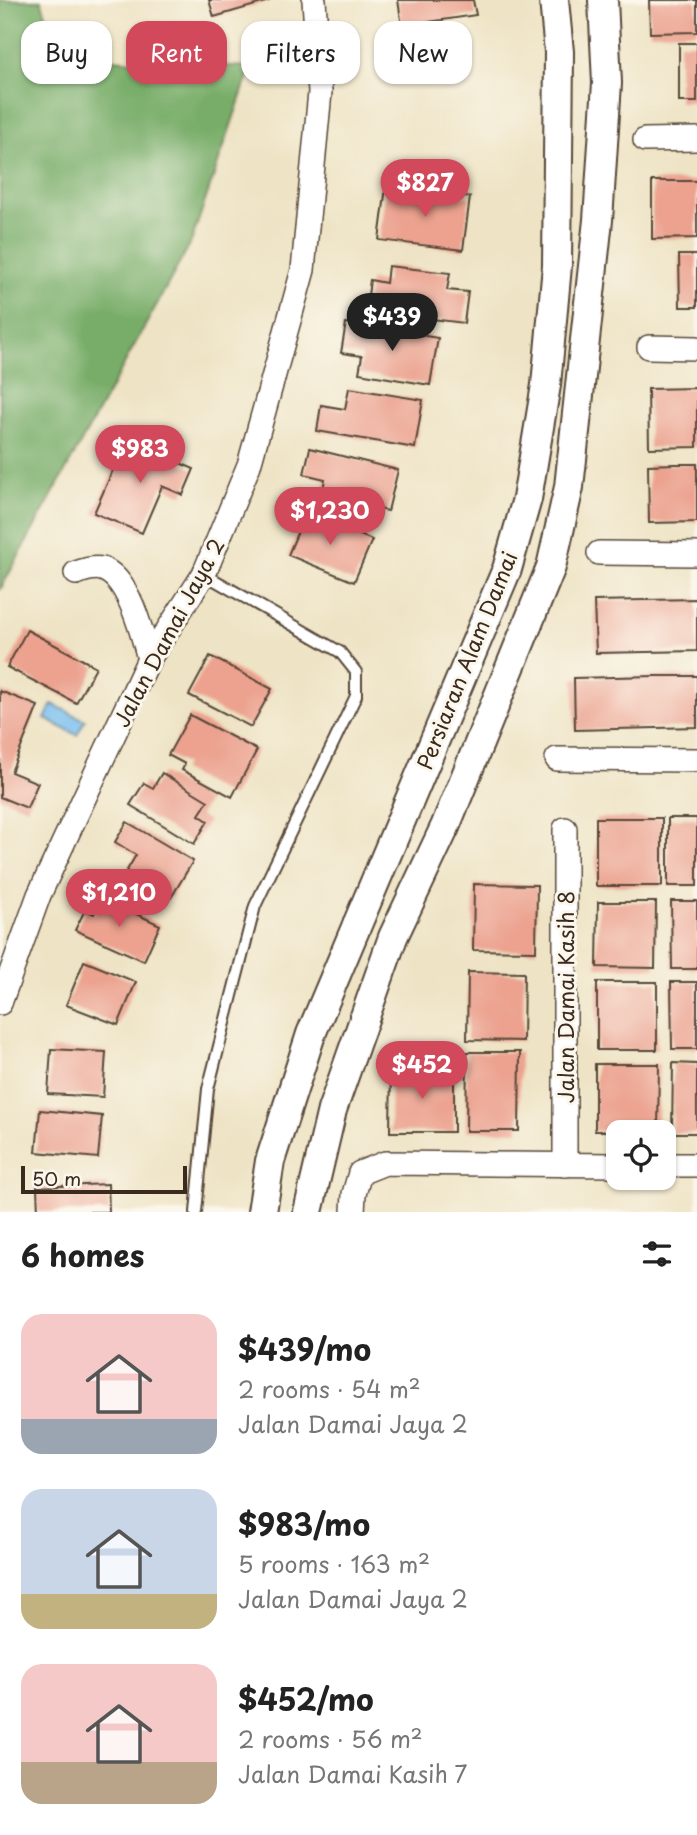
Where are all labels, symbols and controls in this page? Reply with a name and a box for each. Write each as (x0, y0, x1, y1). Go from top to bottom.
chip: Buy (21, 21, 112, 84)
chip: Rent (126, 21, 227, 84)
chip: Filters (241, 21, 360, 84)
chip: New (374, 21, 472, 84)
pin: $827 (384, 160, 466, 219)
text: $827 (397, 164, 453, 199)
pin: $439 (351, 294, 433, 353)
text: $439 (363, 298, 421, 333)
pin: $983 (99, 426, 181, 485)
text: $983 (111, 430, 169, 465)
pin: $1,230 (273, 488, 387, 547)
text: $1,230 (290, 492, 370, 527)
street label: Jalan Damai Jaya 2 (105, 532, 231, 732)
street label: Persiaran Alam Damai (408, 546, 524, 774)
pin: $1,210 (62, 870, 176, 929)
text: $1,210 (82, 874, 156, 909)
street label: Jalan Damai Kasih 8 (549, 891, 581, 1103)
pin: $452 (381, 1042, 463, 1101)
text: $452 (392, 1046, 452, 1081)
map controls (606, 1120, 676, 1190)
button: locate (606, 1120, 676, 1190)
scale bar (21, 1163, 187, 1195)
text: 50 m (32, 1164, 81, 1192)
text: 6 homes (21, 1232, 144, 1277)
icon: filters (638, 1235, 676, 1273)
text: $439/mo (238, 1326, 371, 1371)
icon: home (77, 1342, 161, 1426)
text: 2 rooms · 54 m² (238, 1371, 421, 1406)
text: Jalan Damai Jaya 2 (238, 1406, 468, 1441)
text: $983/mo (238, 1501, 370, 1546)
icon: home (77, 1517, 161, 1601)
text: 5 rooms · 163 m² (238, 1546, 430, 1581)
text: Jalan Damai Jaya 2 (238, 1581, 468, 1616)
text: $452/mo (238, 1676, 374, 1721)
icon: home (77, 1692, 161, 1776)
text: 2 rooms · 56 m² (238, 1721, 423, 1756)
text: Jalan Damai Kasih 7 (238, 1756, 467, 1791)

